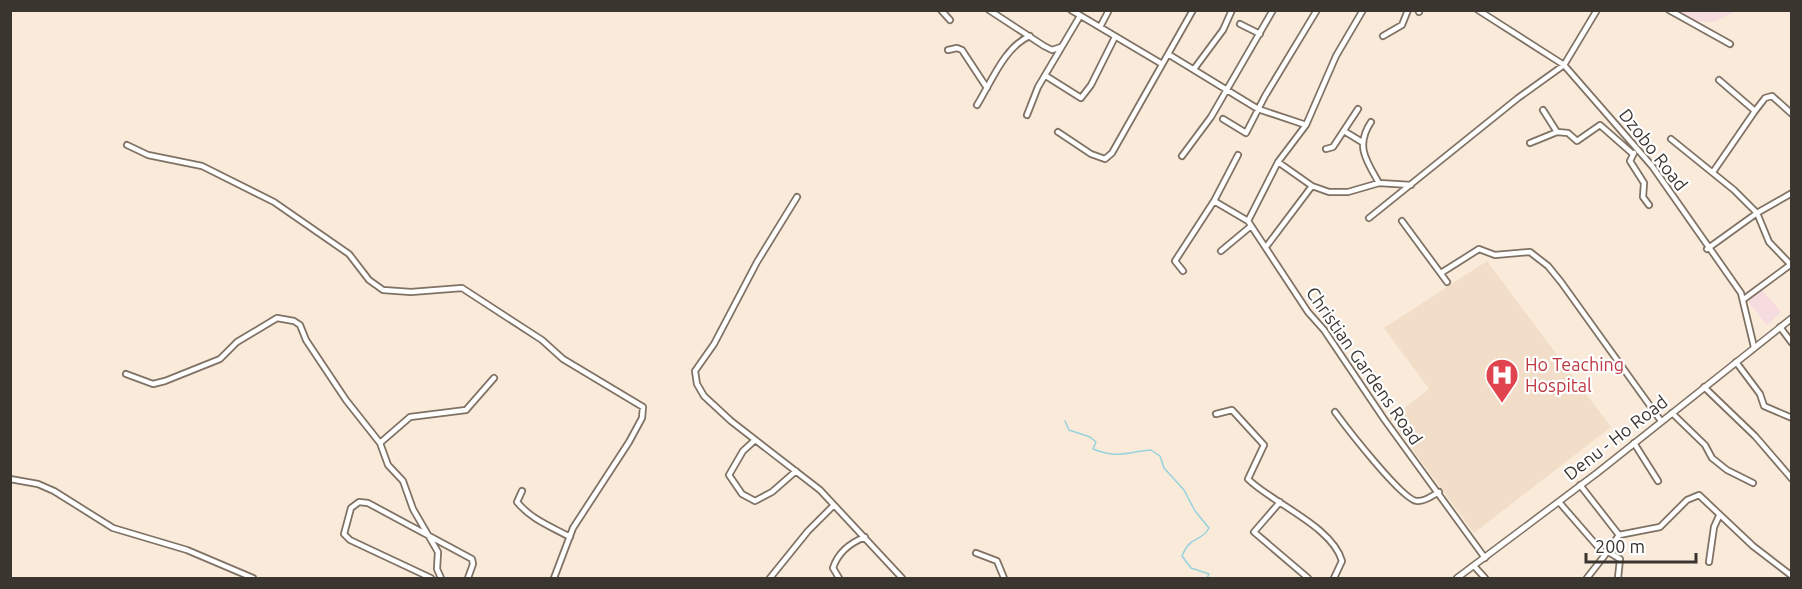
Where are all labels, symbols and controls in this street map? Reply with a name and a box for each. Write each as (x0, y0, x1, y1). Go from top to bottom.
street label: Dzobo Road (1616, 105, 1692, 194)
street label: Christian Gardens Road (1303, 283, 1427, 448)
place label: Ho Teaching Hospital (1525, 354, 1624, 395)
hospital icon: Ho Teaching Hospital (1484, 357, 1520, 404)
street label: Denu - Ho Road (1560, 391, 1671, 484)
scale bar (1586, 526, 1696, 564)
text: 200 m (1595, 536, 1645, 556)

